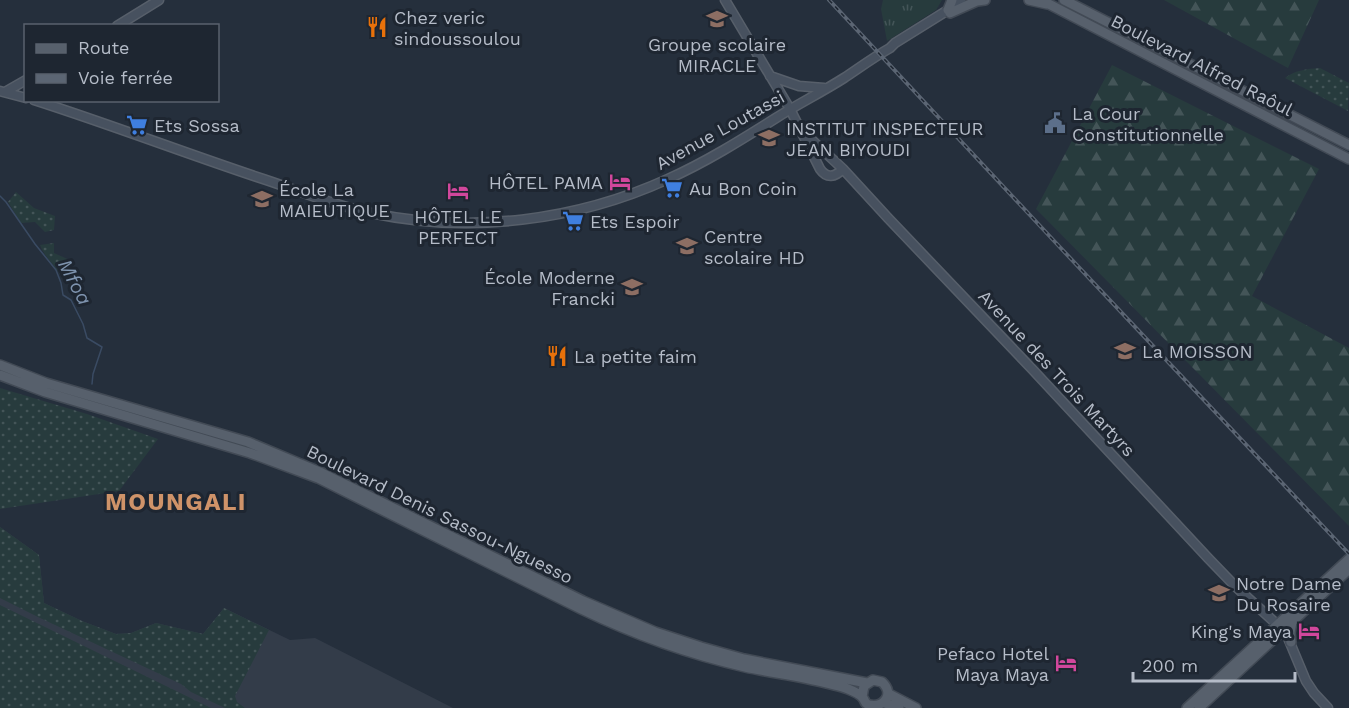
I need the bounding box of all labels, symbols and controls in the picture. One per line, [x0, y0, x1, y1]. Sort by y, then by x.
place label: Chez veric sindoussoulou [394, 7, 521, 49]
school or university icon: Groupe scolaire MIRACLE [705, 7, 729, 31]
street label: Boulevard Alfred Raôul [1108, 10, 1297, 120]
restaurant icon: Chez veric sindoussoulou [365, 15, 389, 39]
legend [24, 24, 219, 102]
place label: Groupe scolaire MIRACLE [648, 34, 786, 76]
text: Route [78, 37, 130, 58]
text: Voie ferrée [78, 67, 173, 88]
street label: Avenue Loutassi [652, 86, 788, 174]
place label: La Cour Constitutionnelle [1072, 103, 1224, 145]
public building icon: La Cour Constitutionnelle [1043, 111, 1067, 135]
supermarket icon: Ets Sossa [125, 113, 149, 137]
place label: Ets Sossa [154, 115, 240, 136]
place label: INSTITUT INSPECTEUR JEAN BIYOUDI [786, 118, 984, 160]
school or university icon: INSTITUT INSPECTEUR JEAN BIYOUDI [757, 126, 781, 150]
hotel icon: HÔTEL PAMA [608, 170, 632, 194]
place label: HÔTEL PAMA [489, 172, 603, 193]
supermarket icon: Au Bon Coin [660, 176, 684, 200]
place label: Au Bon Coin [689, 178, 797, 199]
place label: École La MAIEUTIQUE [279, 179, 390, 221]
hotel icon: HÔTEL LE PERFECT [446, 179, 470, 203]
school or university icon: École La MAIEUTIQUE [250, 187, 274, 211]
place label: HÔTEL LE PERFECT [414, 206, 502, 248]
supermarket icon: Ets Espoir [561, 209, 585, 233]
place label: Ets Espoir [590, 211, 679, 232]
place label: Centre scolaire HD [704, 226, 805, 268]
school or university icon: Centre scolaire HD [675, 234, 699, 258]
water label: Mfoa [53, 255, 97, 309]
place label: École Moderne Francki [484, 267, 615, 309]
school or university icon: École Moderne Francki [620, 275, 644, 299]
street label: Avenue des Trois Martyrs [974, 285, 1140, 461]
school or university icon: La MOISSON [1113, 339, 1137, 363]
place label: La MOISSON [1142, 341, 1253, 362]
restaurant icon: La petite faim [545, 344, 569, 368]
place label: La petite faim [574, 346, 697, 367]
street label: Boulevard Denis Sassou-Nguesso [304, 440, 576, 588]
district label: MOUNGALI [105, 488, 247, 516]
place label: Notre Dame Du Rosaire [1236, 573, 1342, 615]
school or university icon: Notre Dame Du Rosaire [1207, 581, 1231, 605]
hotel icon: King's Maya [1297, 619, 1321, 643]
place label: King's Maya [1191, 621, 1292, 642]
place label: Pefaco Hotel Maya Maya [937, 643, 1049, 685]
scale bar [1133, 645, 1295, 683]
hotel icon: Pefaco Hotel Maya Maya [1054, 651, 1078, 675]
text: 200 m [1142, 655, 1198, 676]

